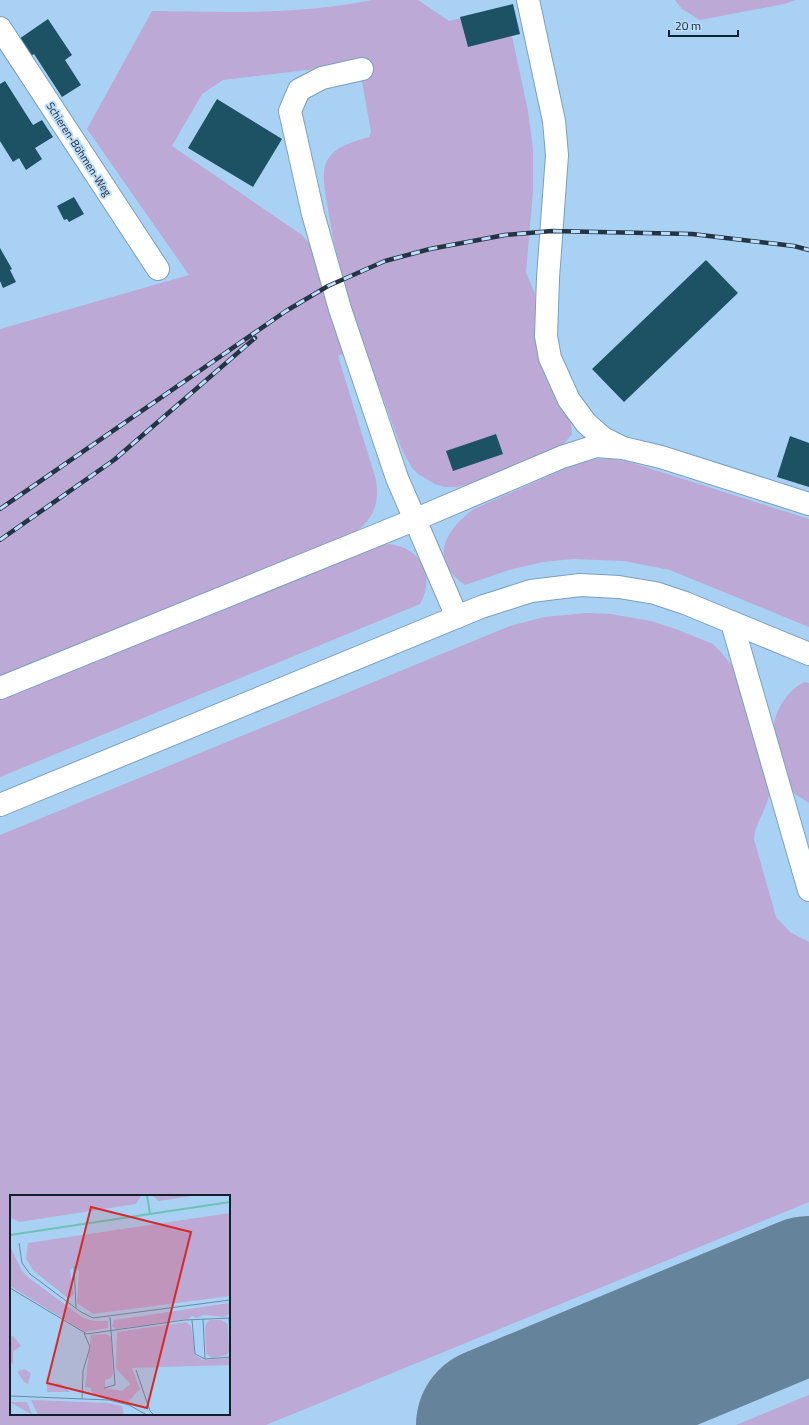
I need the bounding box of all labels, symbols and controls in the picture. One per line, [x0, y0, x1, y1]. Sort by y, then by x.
scale bar [669, 12, 738, 38]
text: 20 m [675, 16, 701, 35]
street label: Schieren-Böhmen-Weg [43, 99, 116, 199]
inset map [10, 1195, 230, 1415]

